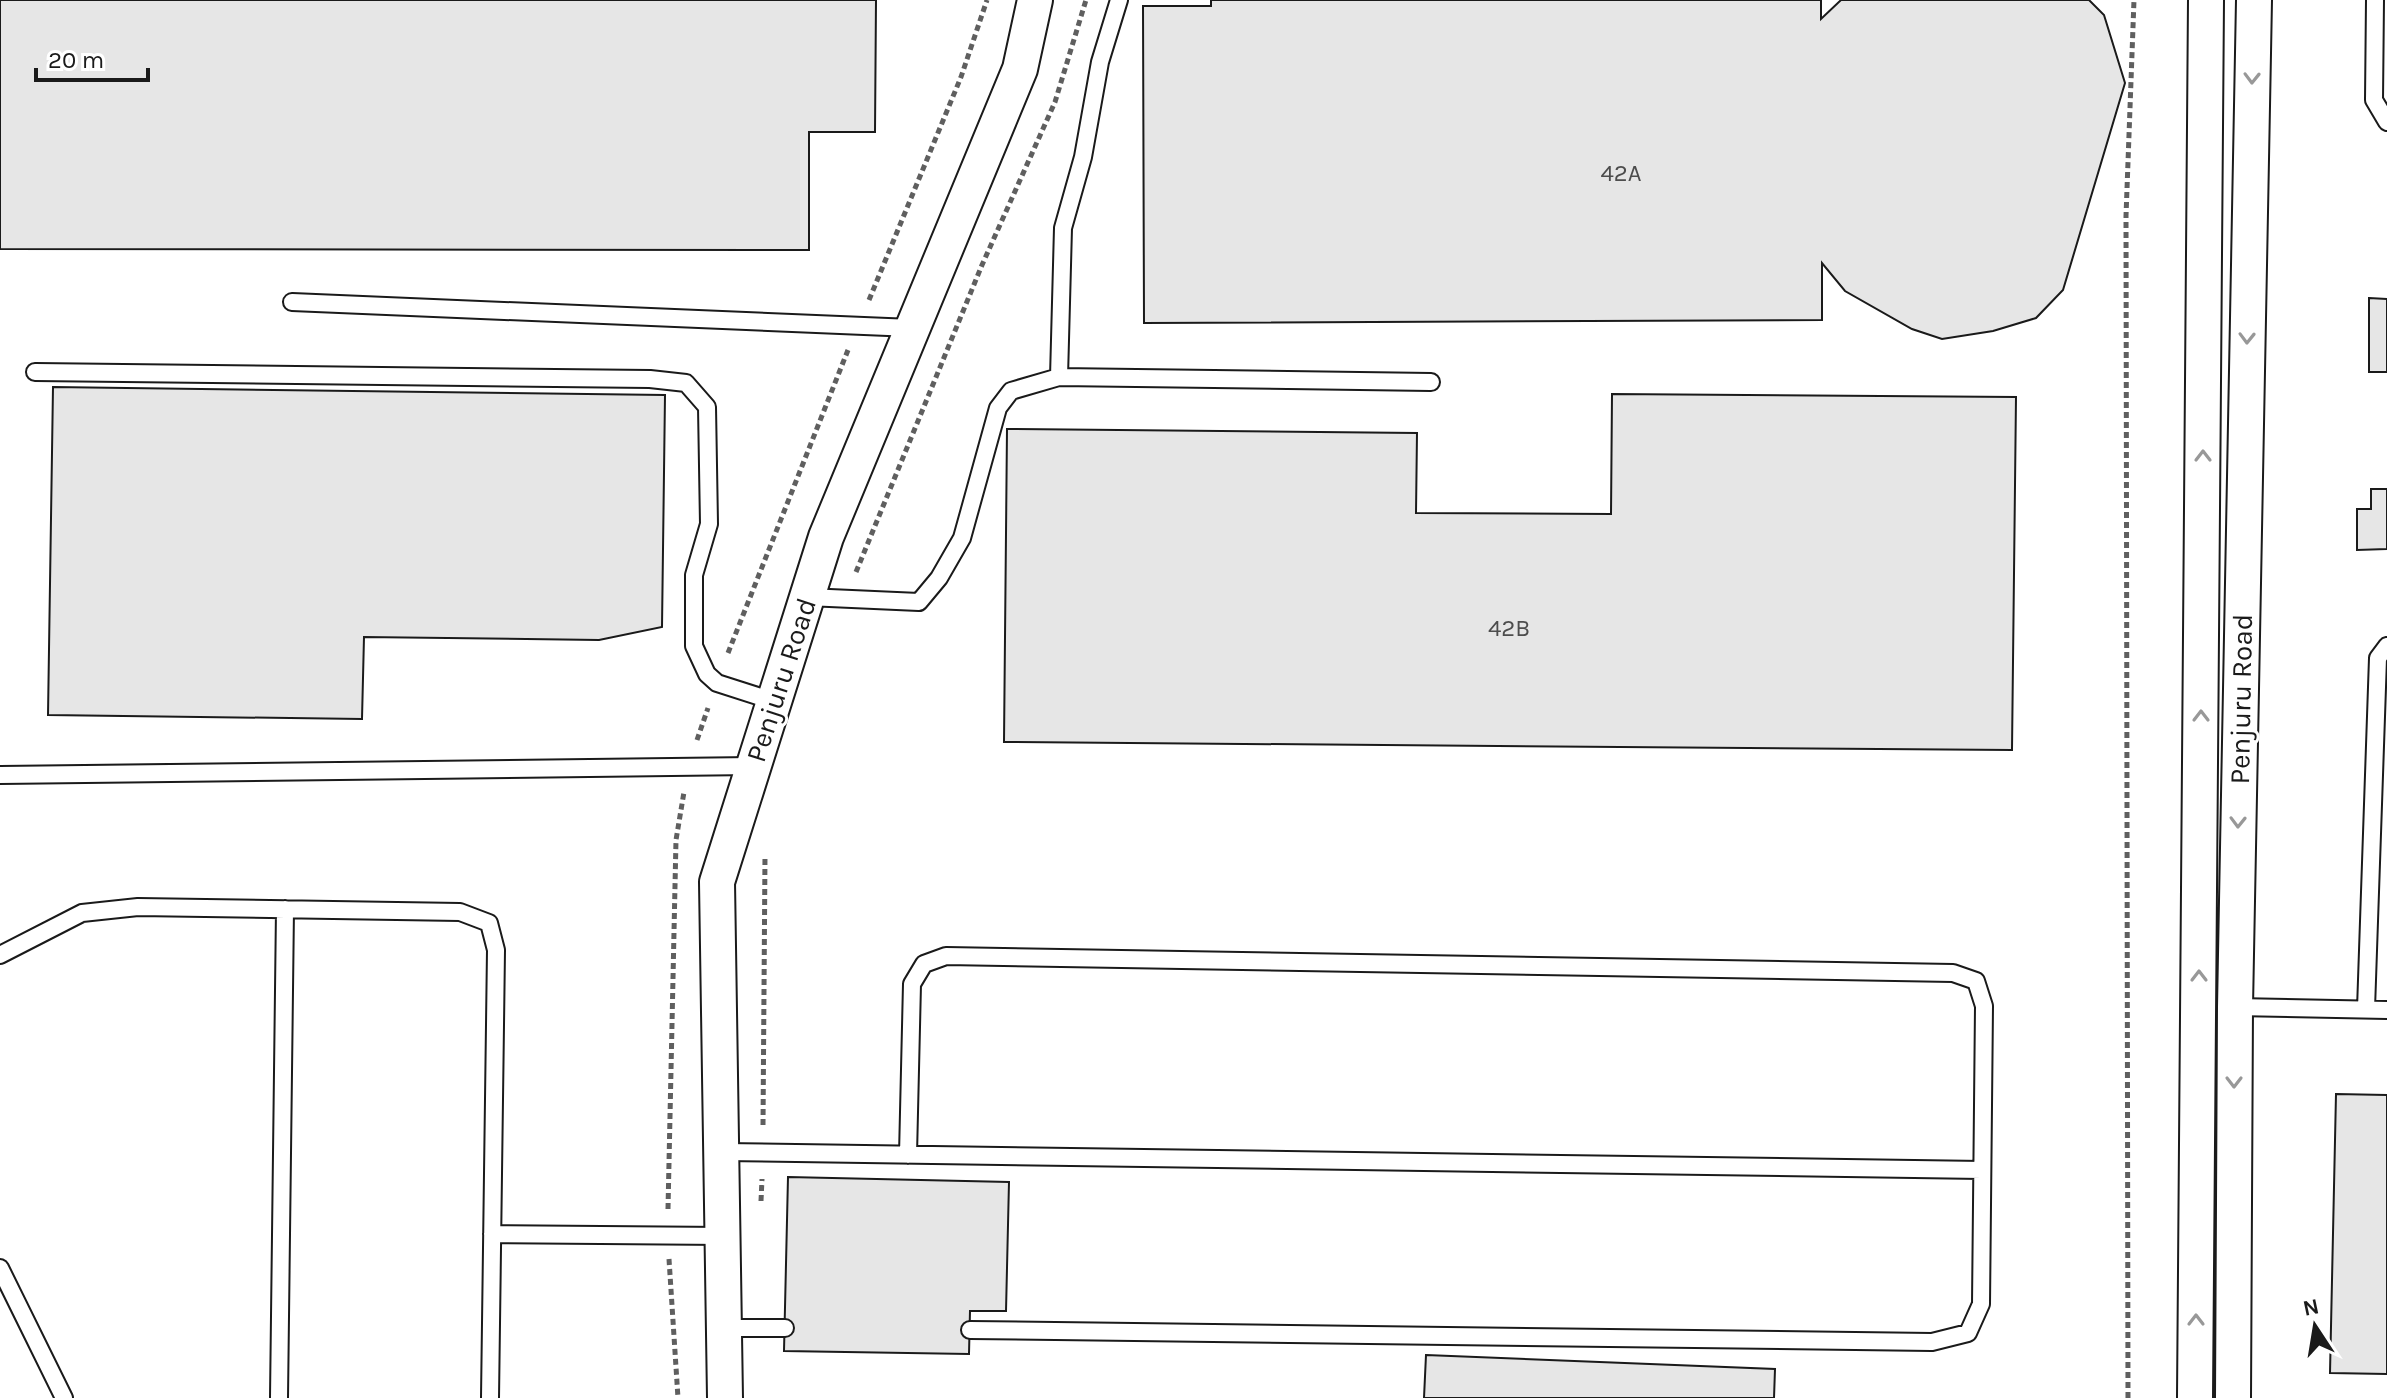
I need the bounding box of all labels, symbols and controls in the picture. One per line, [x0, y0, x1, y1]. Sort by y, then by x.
scale bar [36, 32, 148, 82]
text: 20 m [48, 46, 104, 74]
one-way arrow [2244, 72, 2261, 85]
house number: 42A [1600, 159, 1642, 187]
one-way arrow [2239, 332, 2256, 345]
one-way arrow [2194, 449, 2212, 462]
street label: Penjuru Road [739, 594, 823, 766]
street label: Penjuru Road [2223, 613, 2259, 785]
house number: 42B [1488, 614, 1530, 642]
one-way arrow [2192, 709, 2210, 722]
one-way arrow [2230, 816, 2247, 829]
one-way arrow [2190, 969, 2208, 982]
one-way arrow [2226, 1076, 2243, 1089]
north arrow [2275, 1286, 2355, 1366]
text: N [2301, 1293, 2321, 1322]
one-way arrow [2187, 1313, 2205, 1326]

